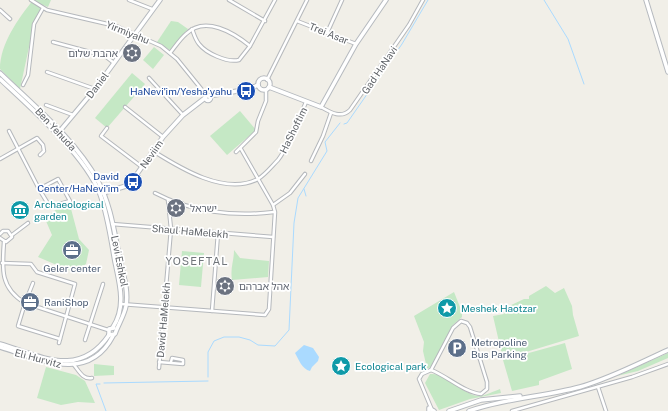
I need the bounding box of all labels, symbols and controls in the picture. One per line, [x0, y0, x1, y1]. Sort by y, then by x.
street label: Yirmiyahu [105, 18, 152, 46]
street label: Trei Asar [308, 20, 351, 46]
synagogue icon: אהבת שלום [121, 42, 143, 64]
street label: Gad HaNavi [359, 44, 399, 96]
place label: אהבת שלום [68, 47, 118, 59]
street label: Daniel [83, 70, 111, 100]
bus stop icon: HaNevi'im/Yesha'yahu [235, 80, 257, 102]
place label: HaNevi'im/Yesha'yahu [130, 85, 232, 97]
street label: Ben Yehuda [33, 105, 79, 153]
street label: HaShoftim [277, 105, 309, 155]
street label: Neviim [137, 138, 165, 170]
place label: David Center/HaNevi'im [37, 170, 119, 194]
bus stop icon: David Center/HaNevi'im [122, 171, 144, 193]
synagogue icon: ישראל [165, 197, 187, 219]
place label: Archaeological garden [34, 198, 104, 222]
museum icon: Archaeological garden [9, 199, 31, 221]
place label: ישראל [190, 202, 217, 214]
street label: Shaul HaMelekh [151, 222, 229, 240]
street label: Levi Eshkol [109, 234, 131, 288]
office icon: Geler center [61, 239, 83, 261]
district label: YOSEFTAL [165, 255, 229, 267]
place label: Geler center [43, 262, 101, 274]
synagogue icon: אהל אברהם [214, 275, 236, 297]
place label: אהל אברהם [239, 280, 289, 292]
street label: David HaMelekh [154, 282, 172, 358]
office icon: RaniShop [19, 291, 41, 313]
place label: RaniShop [44, 296, 89, 308]
place icon: Meshek Haotzar [436, 297, 458, 319]
place label: Meshek Haotzar [461, 302, 537, 314]
place label: Metropoline Bus Parking [471, 336, 527, 360]
parking icon: Metropoline Bus Parking [446, 337, 468, 359]
street label: Eli Hurvitz [13, 346, 63, 370]
place icon: Ecological park [330, 355, 352, 377]
place label: Ecological park [355, 360, 427, 372]

